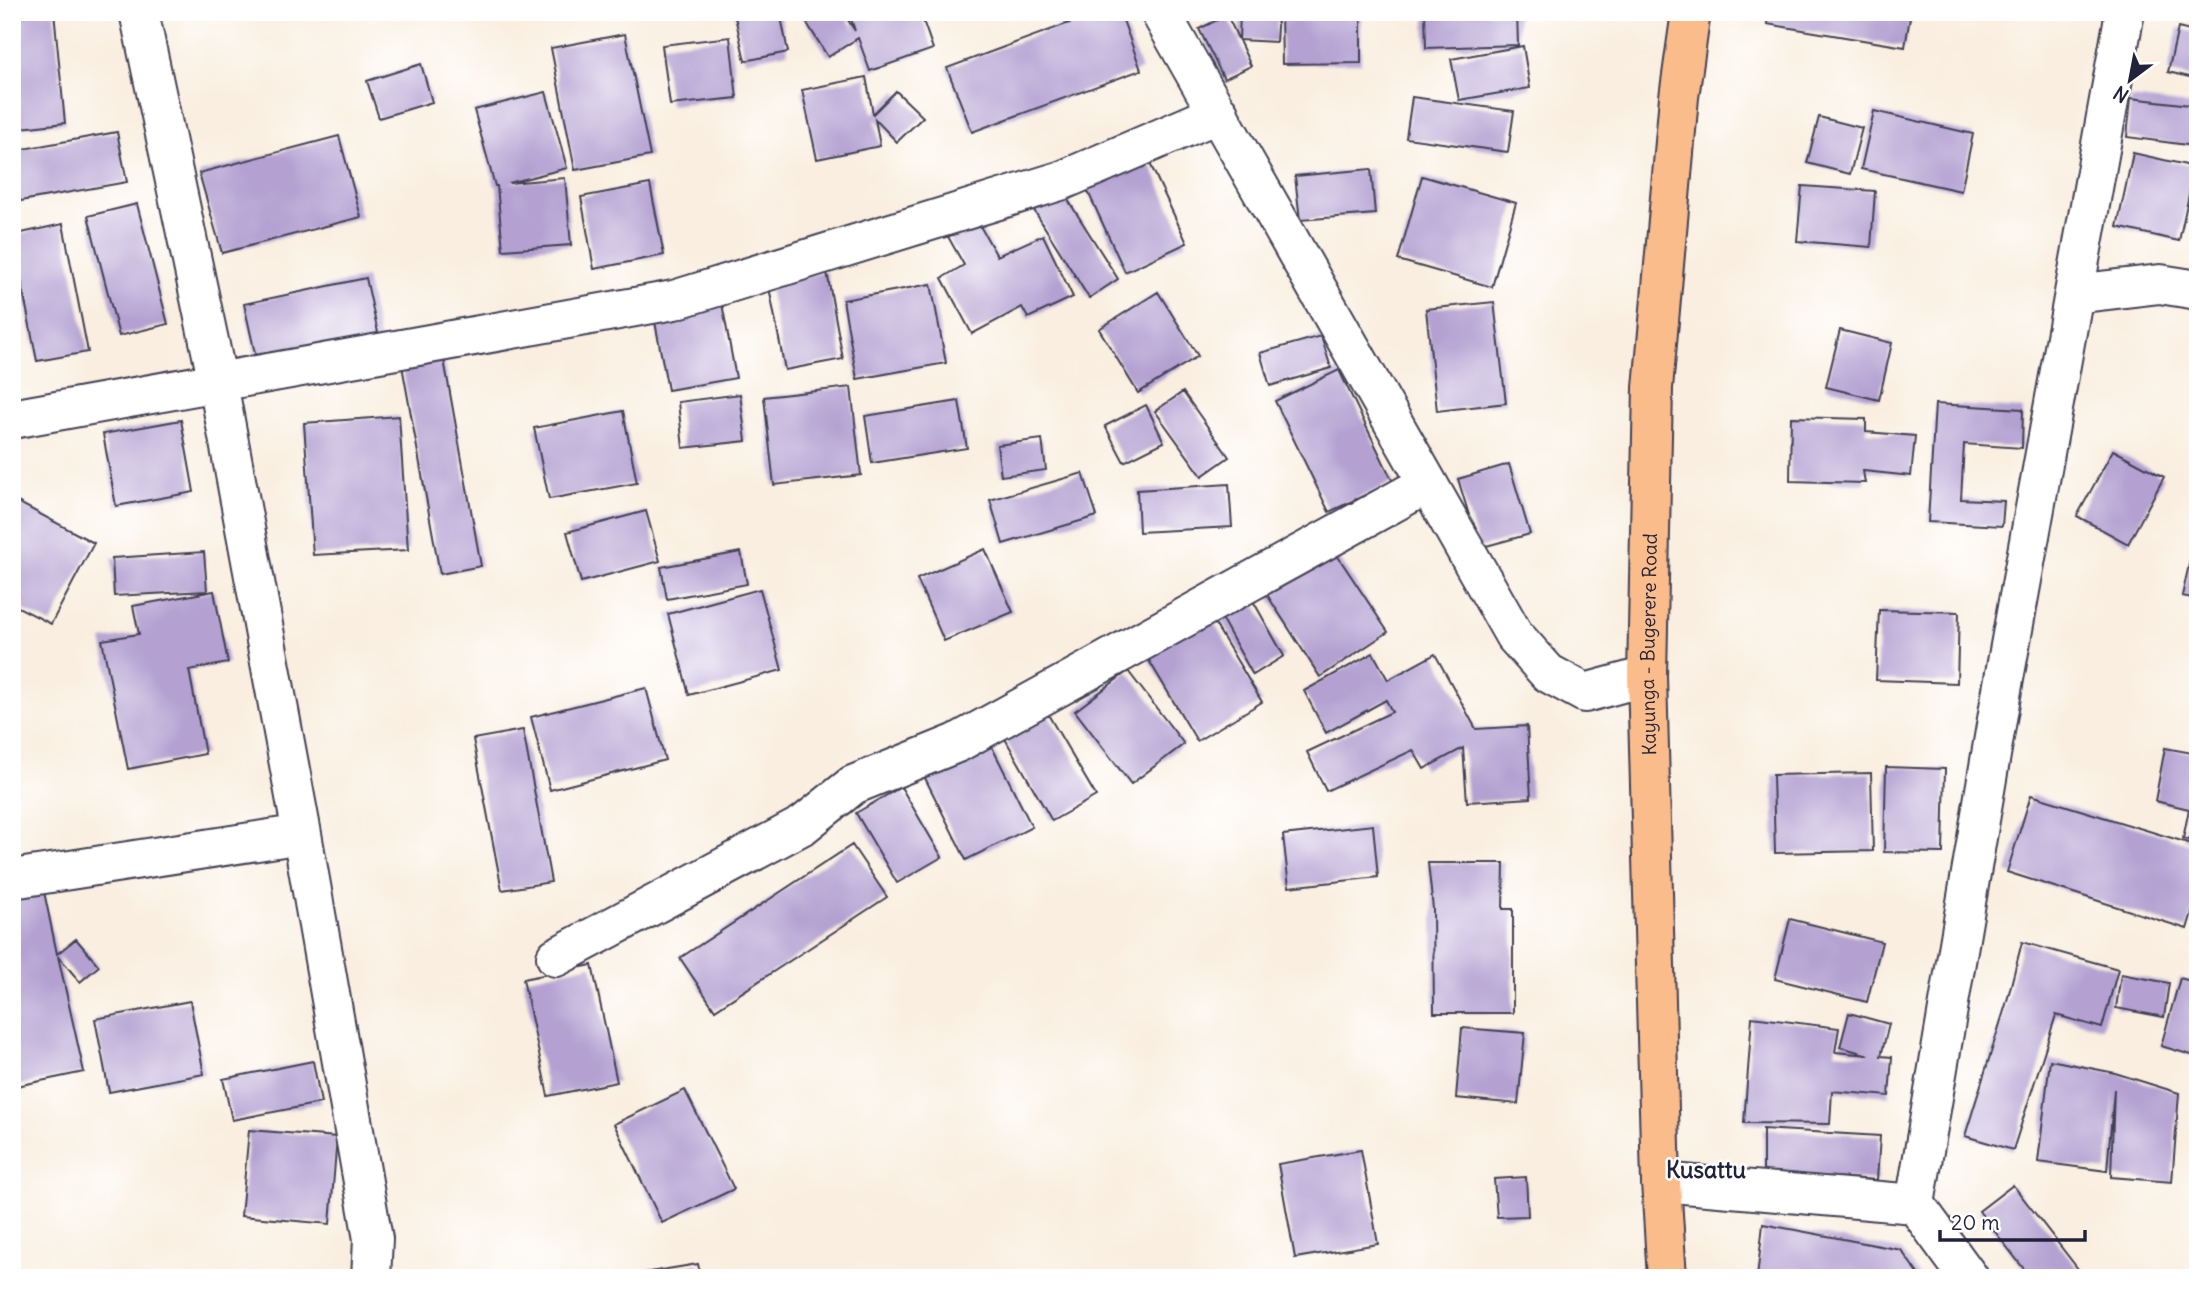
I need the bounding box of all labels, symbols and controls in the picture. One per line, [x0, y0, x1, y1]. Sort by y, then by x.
north arrow [2094, 46, 2164, 116]
text: N [2109, 81, 2133, 108]
street label: Kayunga - Bugerere Road [1635, 533, 1662, 756]
district label: Kusattu [1666, 1155, 1746, 1184]
scale bar [1940, 1199, 2086, 1243]
text: 20 m [1951, 1209, 2000, 1236]

